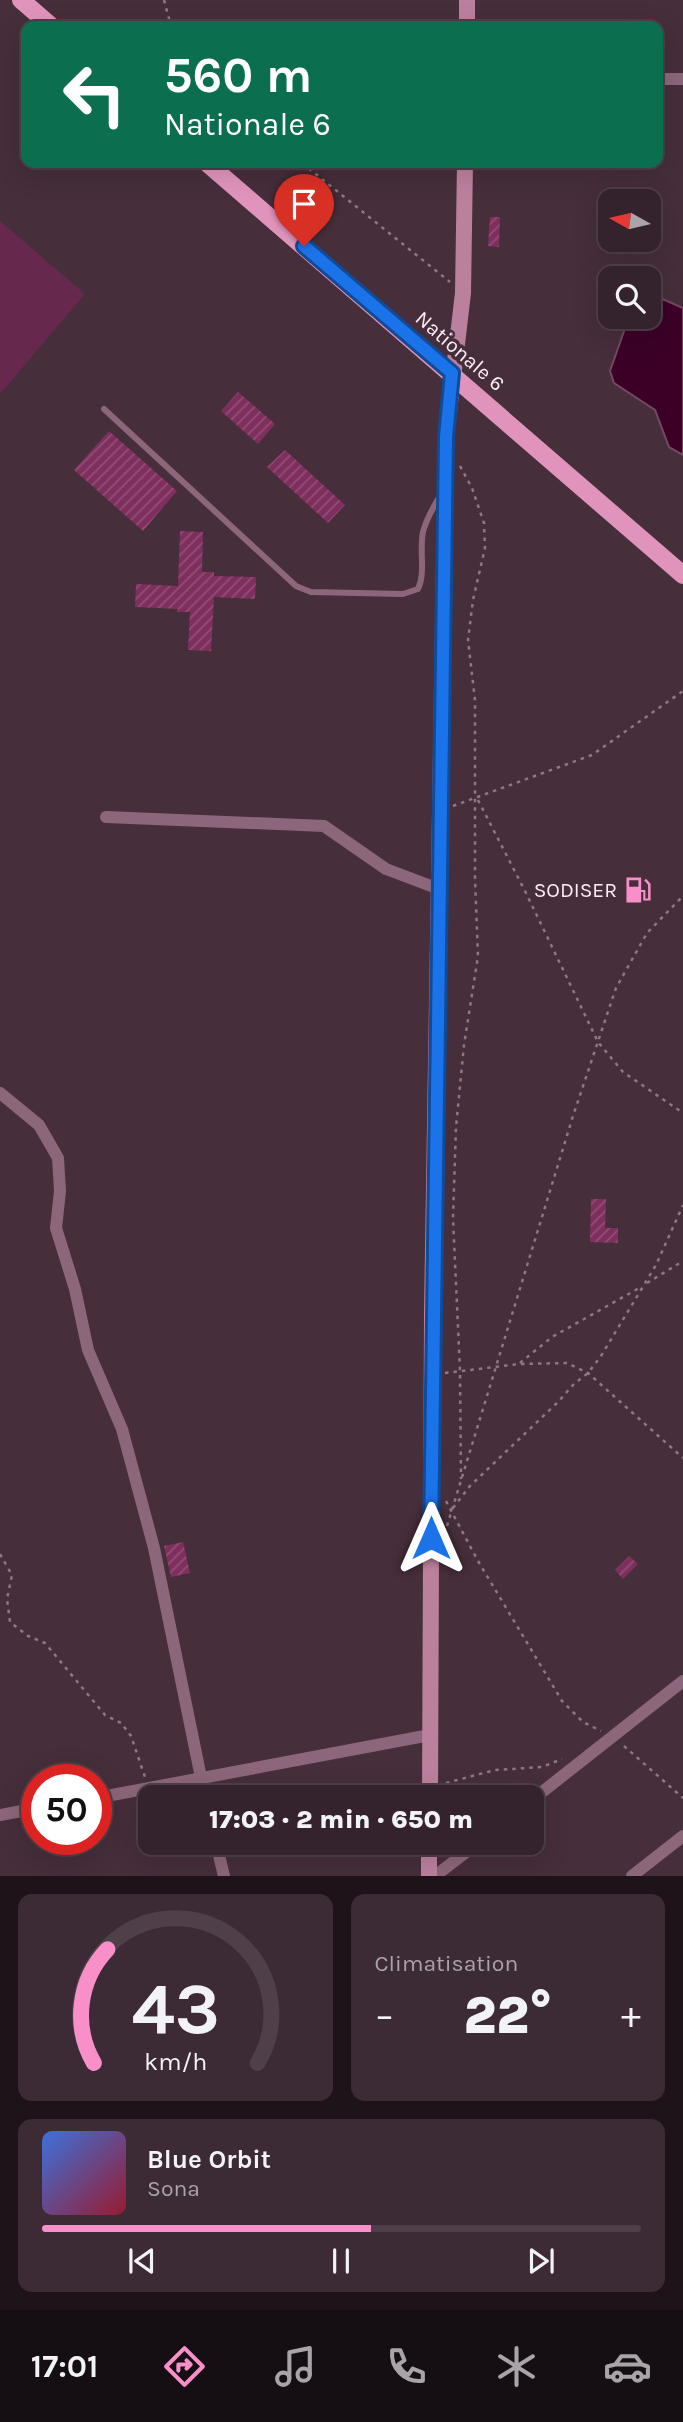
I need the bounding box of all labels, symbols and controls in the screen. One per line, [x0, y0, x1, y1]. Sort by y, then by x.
text: 560 m [164, 47, 312, 104]
icon: left [49, 49, 140, 140]
text: Nationale 6 [164, 106, 331, 143]
pin [274, 174, 334, 246]
icon: arrive [285, 185, 323, 223]
north arrow [598, 189, 662, 252]
map controls [598, 189, 661, 329]
button: search [598, 266, 661, 329]
street label: Nationale 6 [411, 306, 509, 396]
fuel station icon: SODISER [623, 875, 653, 905]
place label: SODISER [534, 878, 617, 902]
position arrow [394, 1501, 468, 1575]
speed limit sign: 50 [21, 1764, 112, 1855]
text: 17:03 · 2 min · 650 m [209, 1804, 473, 1835]
text: Climatisation [375, 1950, 518, 1977]
text: 43 [131, 1967, 220, 2052]
text: 22° [463, 1985, 552, 2046]
text: − [375, 1993, 394, 2038]
text: + [621, 1993, 641, 2038]
text: km/h [144, 2047, 207, 2076]
text: Blue Orbit [147, 2144, 271, 2175]
text: Sona [147, 2175, 200, 2202]
icon: previous [123, 2242, 161, 2280]
icon: pause [322, 2242, 360, 2280]
icon: next [522, 2242, 560, 2280]
icon: directions [160, 2342, 209, 2391]
icon: music [271, 2342, 320, 2391]
icon: phone [382, 2342, 431, 2391]
icon: climate [492, 2342, 541, 2391]
icon: car [603, 2342, 652, 2391]
text: 17:01 [31, 2348, 98, 2385]

